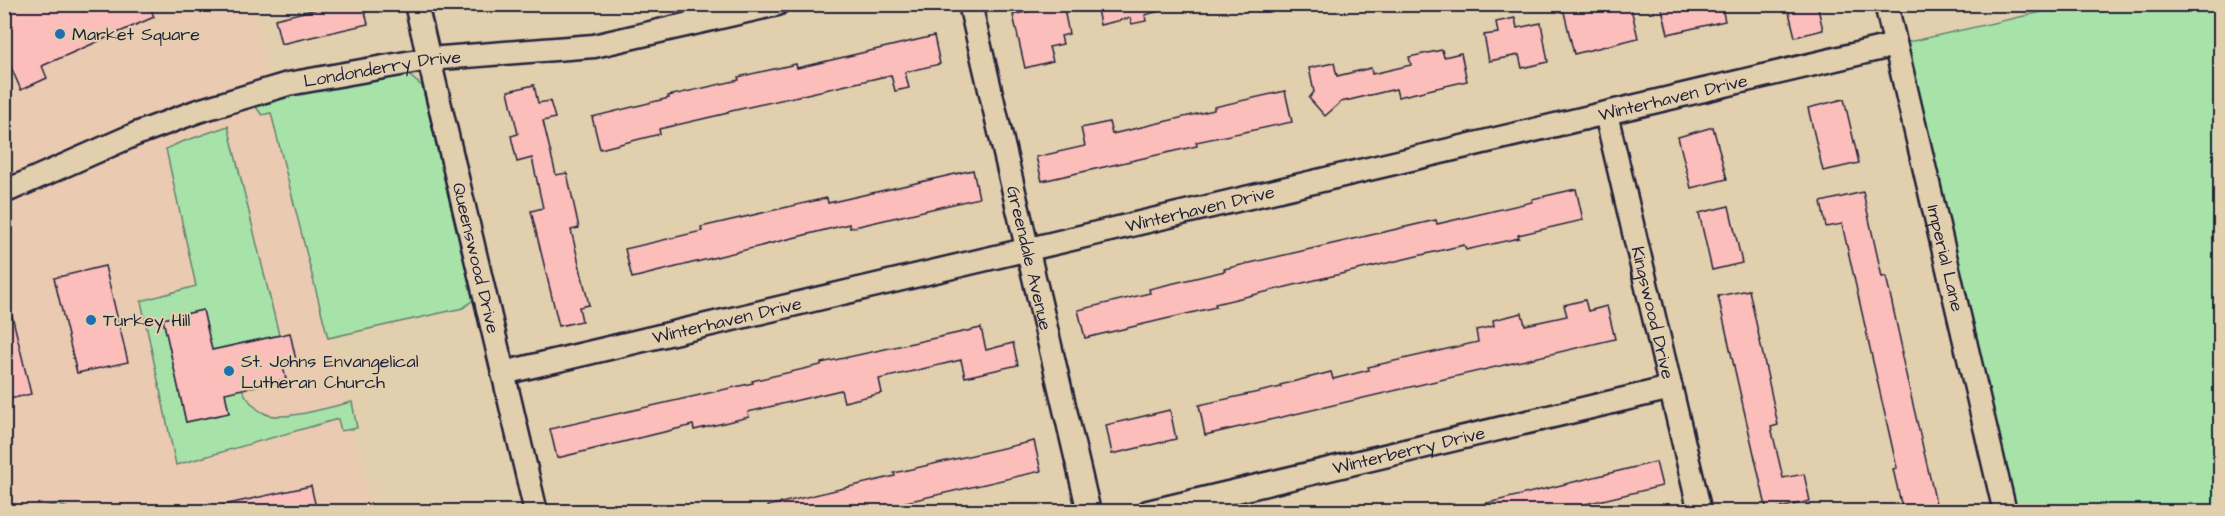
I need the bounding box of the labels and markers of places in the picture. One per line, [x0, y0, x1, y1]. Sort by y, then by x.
place label: Market Square [72, 22, 200, 47]
marker: Market Square [53, 27, 67, 41]
place label: Turkey Hill [103, 308, 191, 334]
marker: Turkey Hill [84, 313, 98, 327]
place label: St. Johns Envangelical Lutheran Church [241, 349, 419, 395]
marker: St. Johns Envangelical Lutheran Church [222, 364, 236, 378]

